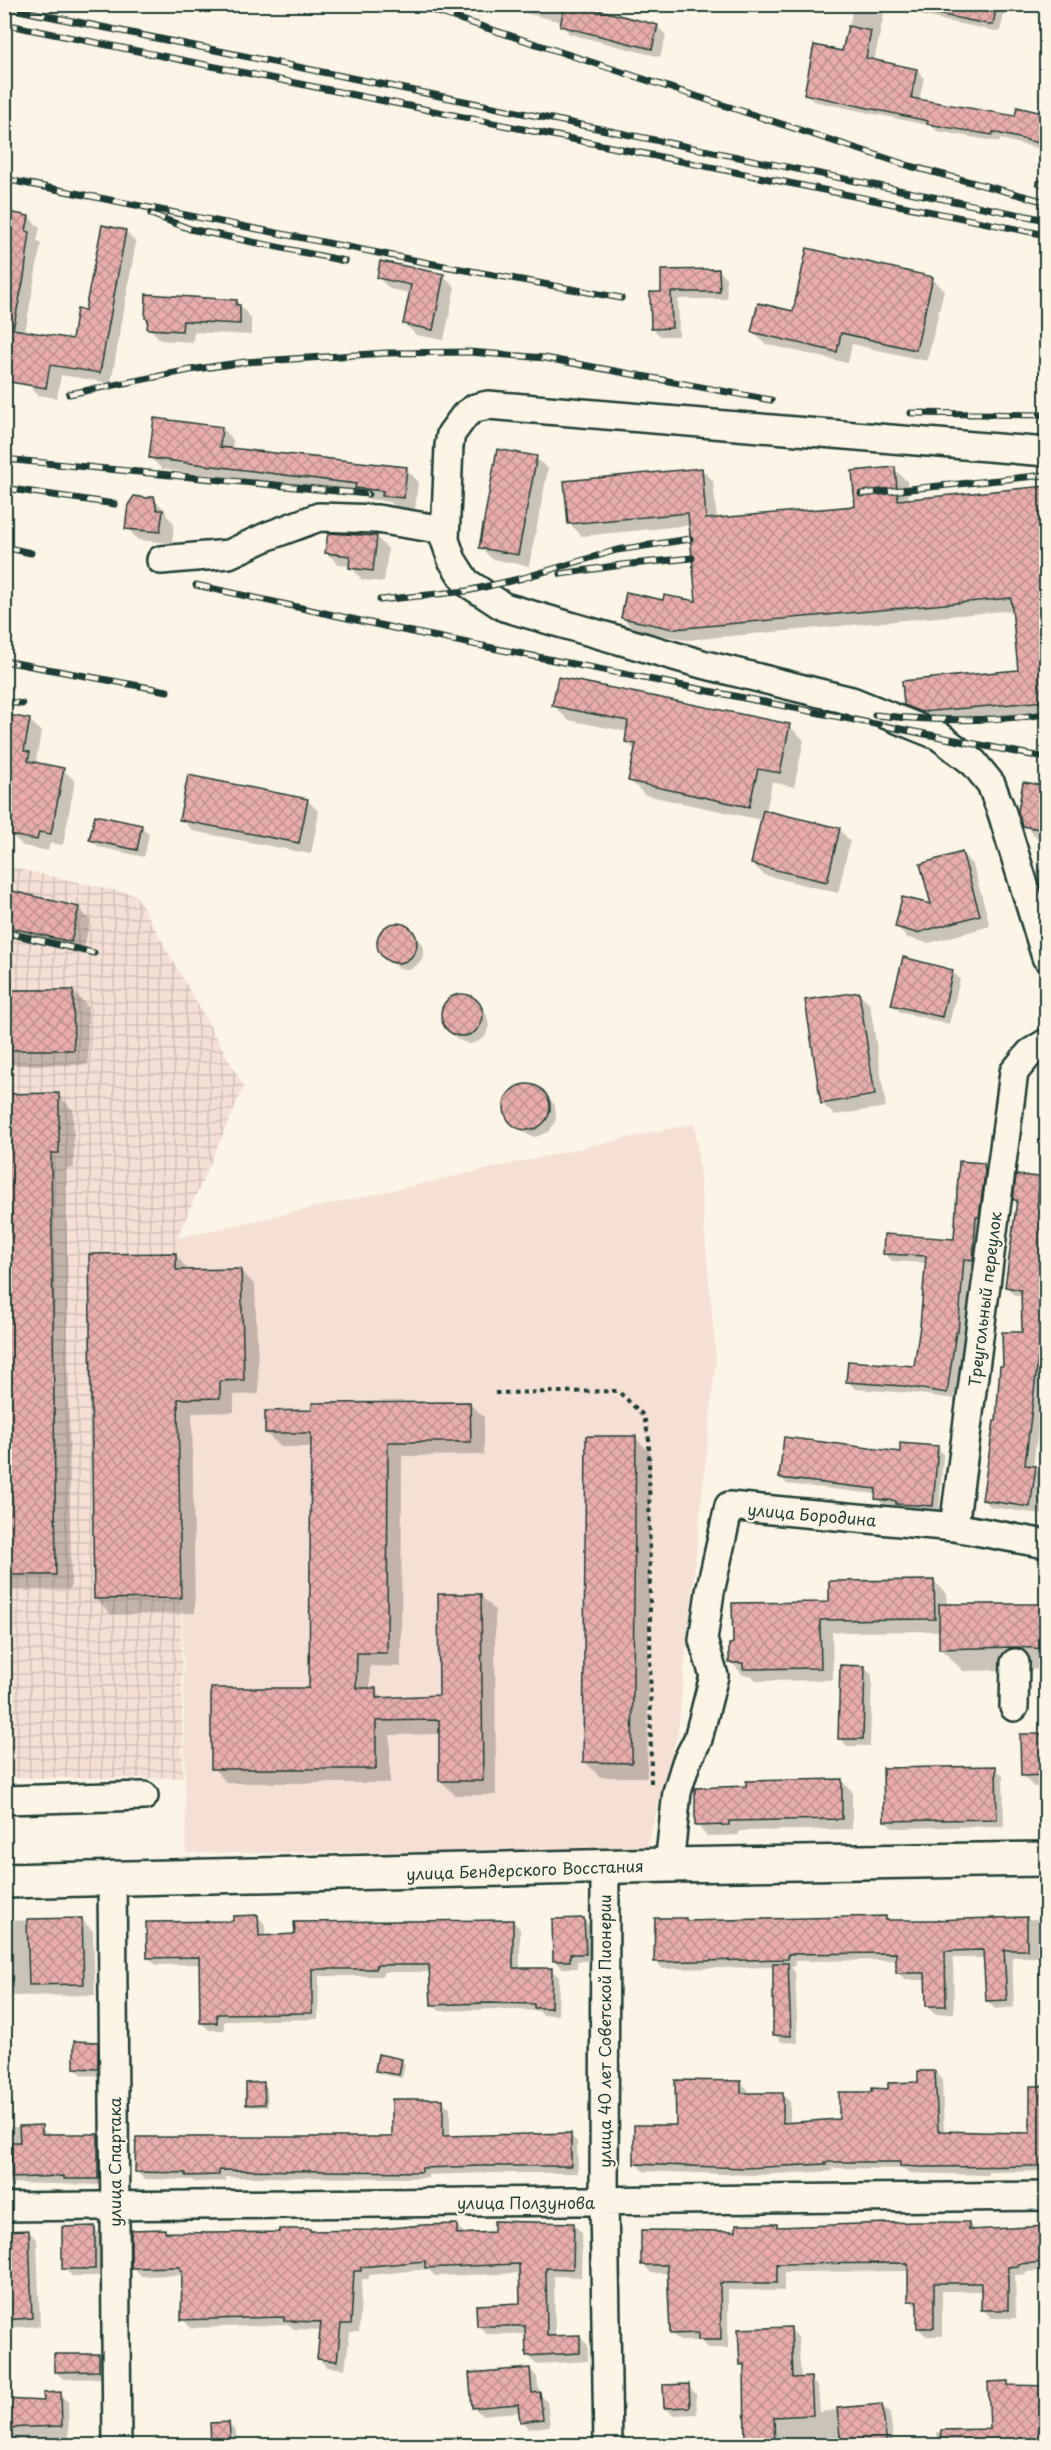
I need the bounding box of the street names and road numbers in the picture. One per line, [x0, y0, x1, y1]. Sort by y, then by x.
street label: Треугольный переулок [961, 1209, 1007, 1388]
street label: улица Бородина [747, 1496, 877, 1532]
street label: улица Бендерского Восстания [406, 1853, 644, 1885]
street label: улица 40 лет Советской Пионерии [592, 1894, 616, 2168]
street label: улица Спартака [102, 2097, 126, 2227]
street label: улица Ползунова [457, 2190, 595, 2214]

